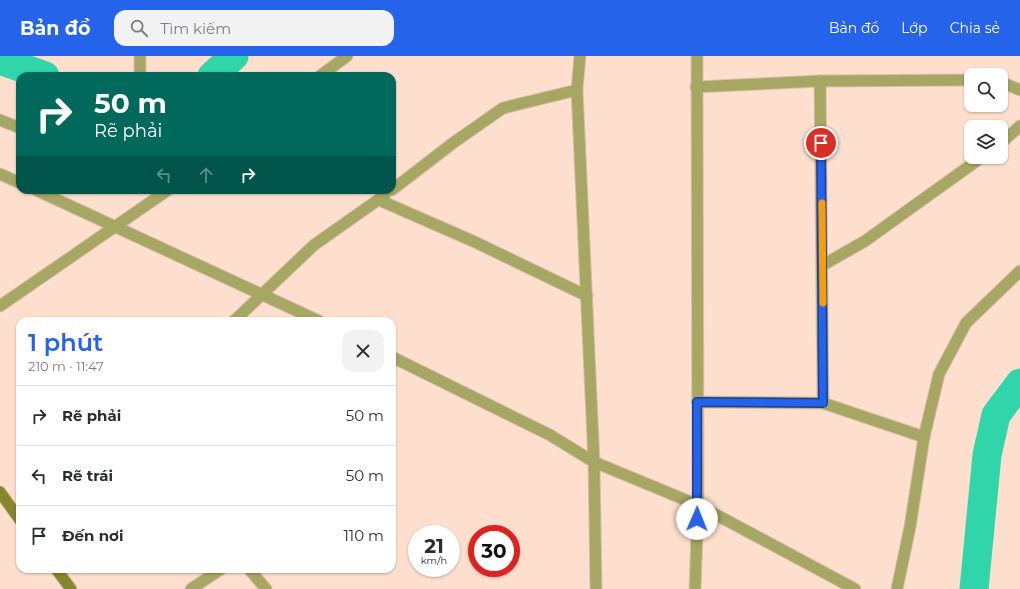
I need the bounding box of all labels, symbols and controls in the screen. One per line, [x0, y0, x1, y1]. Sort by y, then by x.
search box [114, 10, 394, 46]
text: Bản đồ [20, 17, 90, 40]
icon: search [128, 17, 150, 39]
text: Tìm kiếm [160, 19, 231, 38]
text: Bản đồ [829, 19, 879, 37]
text: Lớp [901, 19, 928, 37]
text: Chia sẻ [950, 19, 1000, 37]
map controls [964, 68, 1008, 164]
button: search [964, 68, 1008, 112]
text: 50 m [94, 86, 167, 120]
icon: right [28, 88, 80, 140]
text: Rẽ phải [94, 120, 162, 142]
button: layers [964, 120, 1008, 164]
pin [804, 126, 838, 160]
icon: arrive [810, 132, 832, 154]
icon: left [153, 164, 175, 186]
icon: ahead [195, 164, 217, 186]
icon: right [237, 164, 259, 186]
text: 1 phút [28, 328, 103, 357]
button: close [342, 330, 384, 372]
text: 210 m · 11:47 [28, 358, 104, 374]
icon: right [28, 405, 50, 427]
text: Rẽ phải [62, 406, 121, 425]
text: 50 m [346, 406, 384, 425]
icon: left [28, 465, 50, 487]
text: Rẽ trái [62, 466, 113, 485]
text: 50 m [346, 466, 384, 485]
position arrow [676, 498, 718, 540]
icon: arrive [28, 525, 50, 547]
speed limit sign: 30 [468, 525, 520, 577]
text: Đến nơi [62, 526, 123, 545]
text: 110 m [343, 526, 384, 545]
text: 21 [424, 534, 444, 558]
text: km/h [421, 554, 447, 567]

